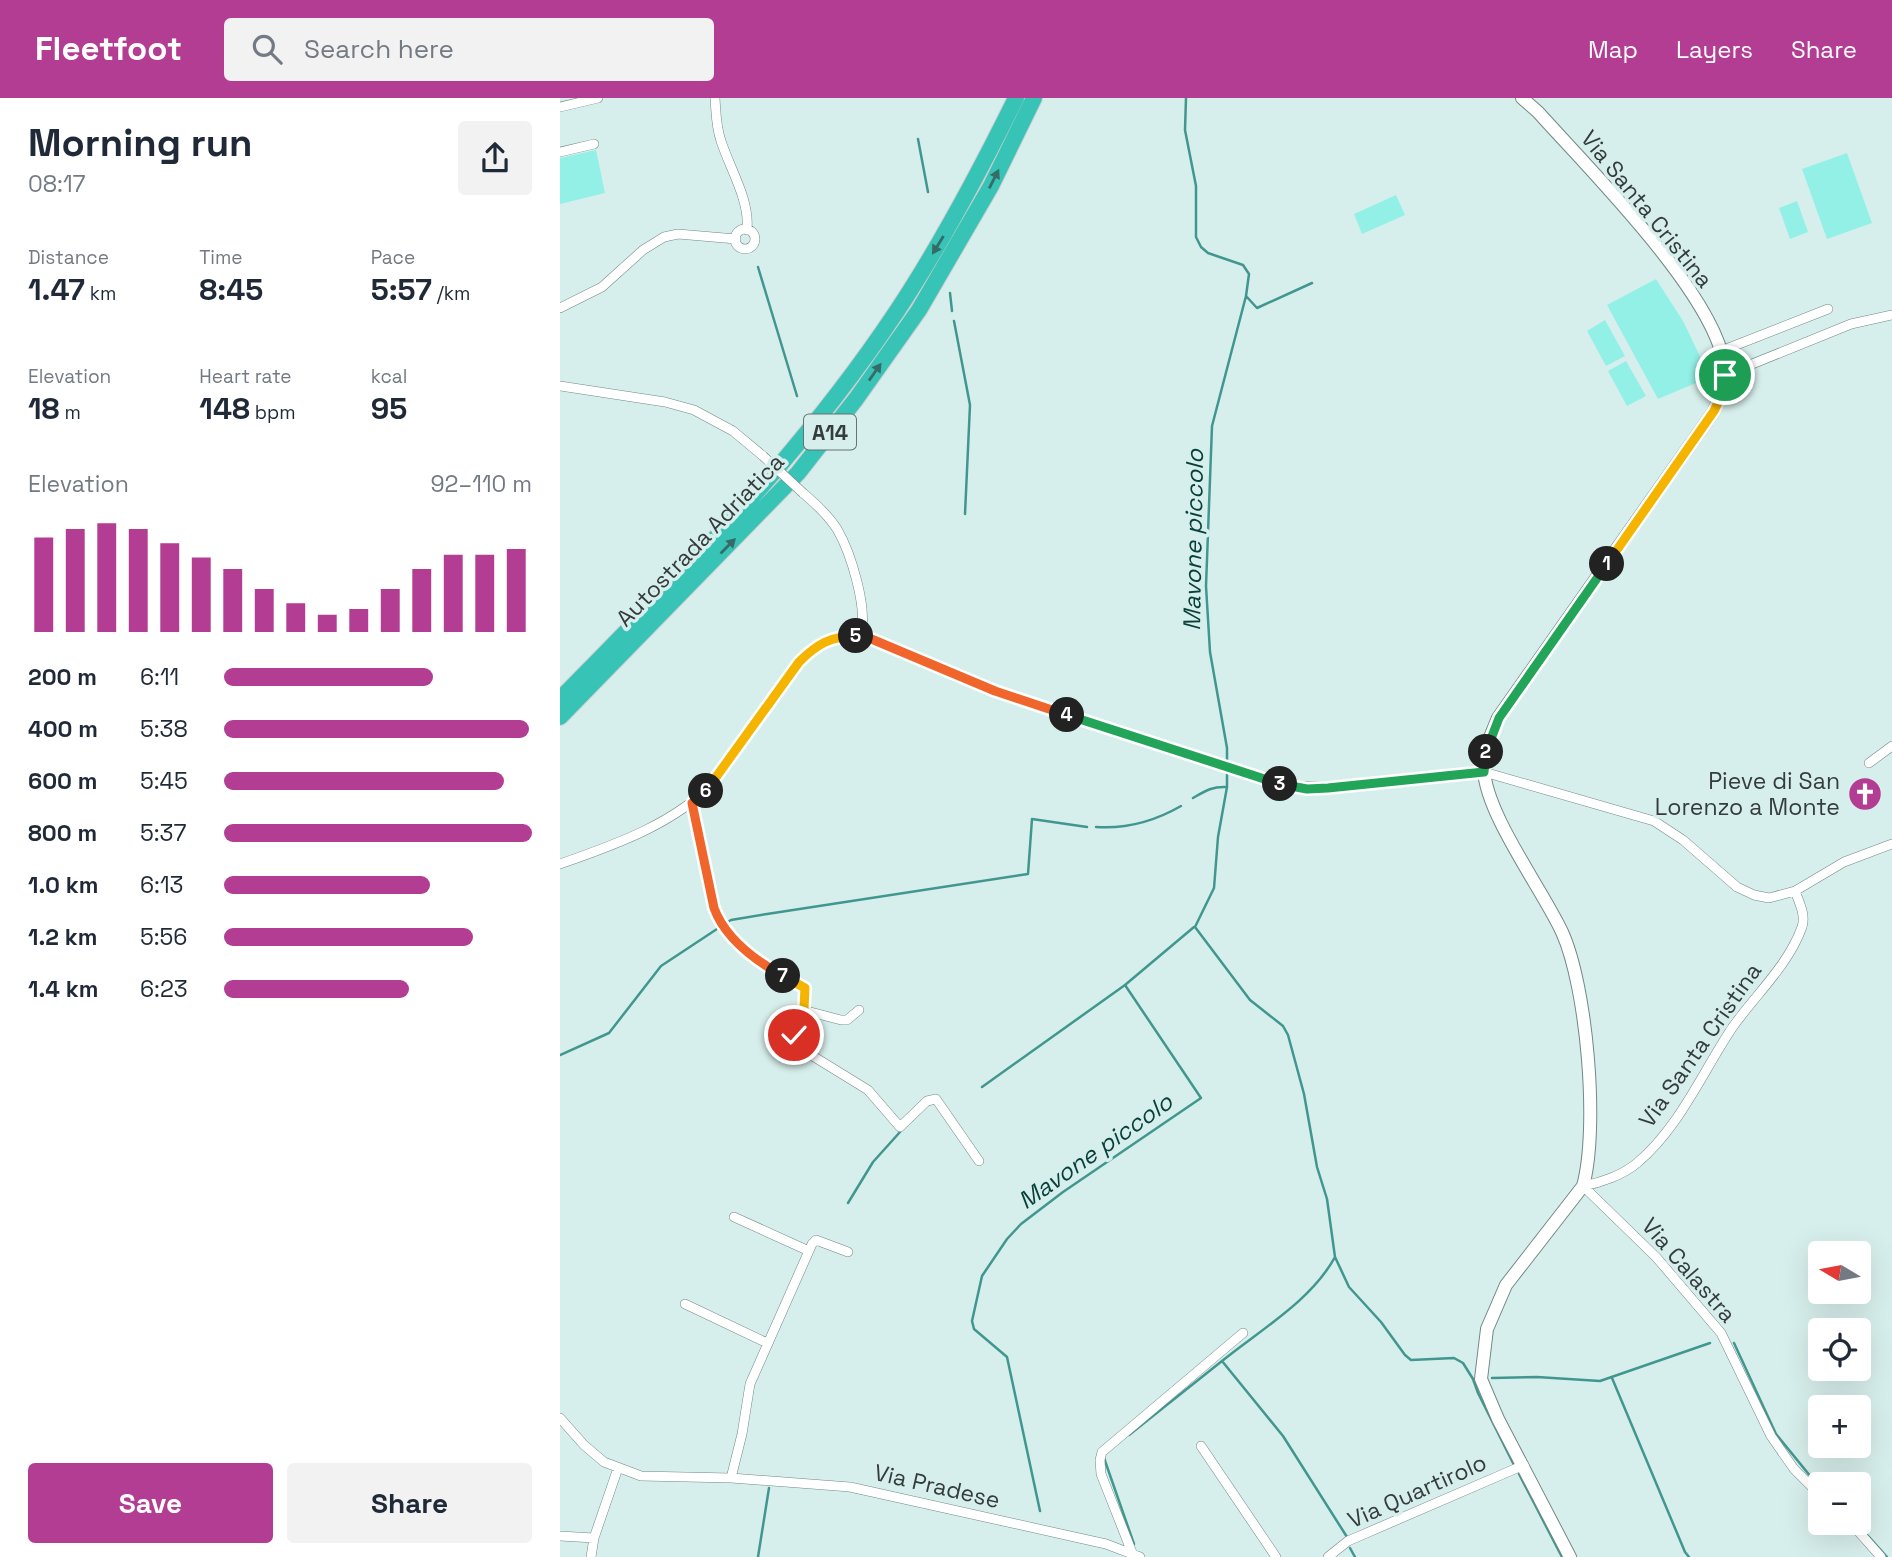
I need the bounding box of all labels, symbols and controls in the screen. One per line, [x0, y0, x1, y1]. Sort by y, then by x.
search box [224, 18, 714, 81]
text: Fleetfoot [35, 28, 182, 70]
icon: search [248, 30, 286, 68]
text: Search here [304, 32, 454, 66]
text: Map [1588, 34, 1638, 65]
text: Layers [1676, 34, 1753, 65]
text: Share [1791, 34, 1857, 65]
text: Morning run [28, 119, 253, 167]
button: share [458, 121, 532, 195]
street label: Via Santa Cristina [1574, 124, 1720, 294]
text: 08:17 [28, 169, 85, 199]
one-way arrow [989, 169, 1000, 189]
one-way arrow [932, 235, 944, 254]
text: Distance [28, 245, 109, 270]
text: Time [199, 245, 243, 270]
text: Pace [371, 245, 415, 270]
text: 1.47 [28, 270, 85, 309]
text: 8:45 [199, 270, 263, 309]
text: 5:57 [371, 270, 432, 309]
text: km [85, 281, 116, 306]
text: /km [432, 281, 470, 306]
pin [1695, 345, 1755, 405]
icon: arrive [1706, 356, 1744, 394]
one-way arrow [868, 363, 882, 381]
text: Elevation [28, 364, 111, 389]
text: Heart rate [199, 364, 292, 389]
text: kcal [371, 364, 407, 389]
text: 18 [28, 389, 60, 428]
text: 148 [199, 389, 250, 428]
text: 95 [371, 389, 407, 428]
text: m [60, 400, 81, 425]
text: bpm [250, 400, 296, 425]
road number: A14 [804, 414, 856, 450]
street label: Autostrada Adriatica [609, 447, 791, 633]
water label: Mavone piccolo [1176, 448, 1210, 631]
text: Elevation [28, 469, 129, 499]
text: 92–110 m [431, 469, 532, 499]
one-way arrow [720, 537, 737, 554]
pin: 1 [1590, 546, 1624, 582]
text: 1 [1602, 551, 1611, 576]
pin: 5 [838, 618, 874, 654]
text: 5 [850, 623, 861, 648]
text: 200 m [28, 662, 97, 692]
text: 6:11 [140, 662, 179, 692]
pin: 4 [1050, 698, 1084, 732]
text: 4 [1060, 702, 1073, 727]
text: 400 m [28, 714, 98, 744]
text: 5:38 [140, 714, 188, 744]
pin: 2 [1468, 734, 1504, 770]
text: 2 [1480, 739, 1491, 764]
text: 600 m [28, 766, 98, 796]
text: 5:45 [140, 766, 188, 796]
pin: 3 [1262, 766, 1298, 802]
place label: Pieve di San Lorenzo a Monte [1655, 766, 1840, 822]
text: 3 [1274, 771, 1285, 796]
pin: 6 [688, 774, 724, 808]
church icon: Pieve di San Lorenzo a Monte [1846, 775, 1884, 813]
text: 6 [700, 778, 711, 803]
text: 800 m [28, 818, 97, 848]
text: 5:37 [140, 818, 186, 848]
text: 1.0 km [28, 870, 98, 900]
text: 6:13 [140, 870, 183, 900]
text: 1.2 km [28, 922, 97, 952]
text: 5:56 [140, 922, 187, 952]
street label: Via Santa Cristina [1632, 957, 1768, 1133]
pin: 7 [766, 958, 801, 994]
text: 7 [777, 963, 788, 988]
text: 1.4 km [28, 974, 98, 1004]
text: 6:23 [140, 974, 188, 1004]
pin [764, 1005, 824, 1065]
icon: check [775, 1016, 813, 1054]
water label: Mavone piccolo [1012, 1085, 1179, 1216]
street label: Via Calastra [1635, 1211, 1743, 1329]
north arrow [1808, 1241, 1871, 1304]
map controls [1808, 1241, 1871, 1535]
button: locate [1808, 1318, 1871, 1381]
button: + [1808, 1395, 1871, 1458]
street label: Via Quartirolo [1343, 1447, 1491, 1535]
street label: Via Pradese [871, 1457, 1003, 1515]
button: Save [28, 1463, 273, 1543]
button: Share [287, 1463, 532, 1543]
button: − [1808, 1472, 1871, 1535]

